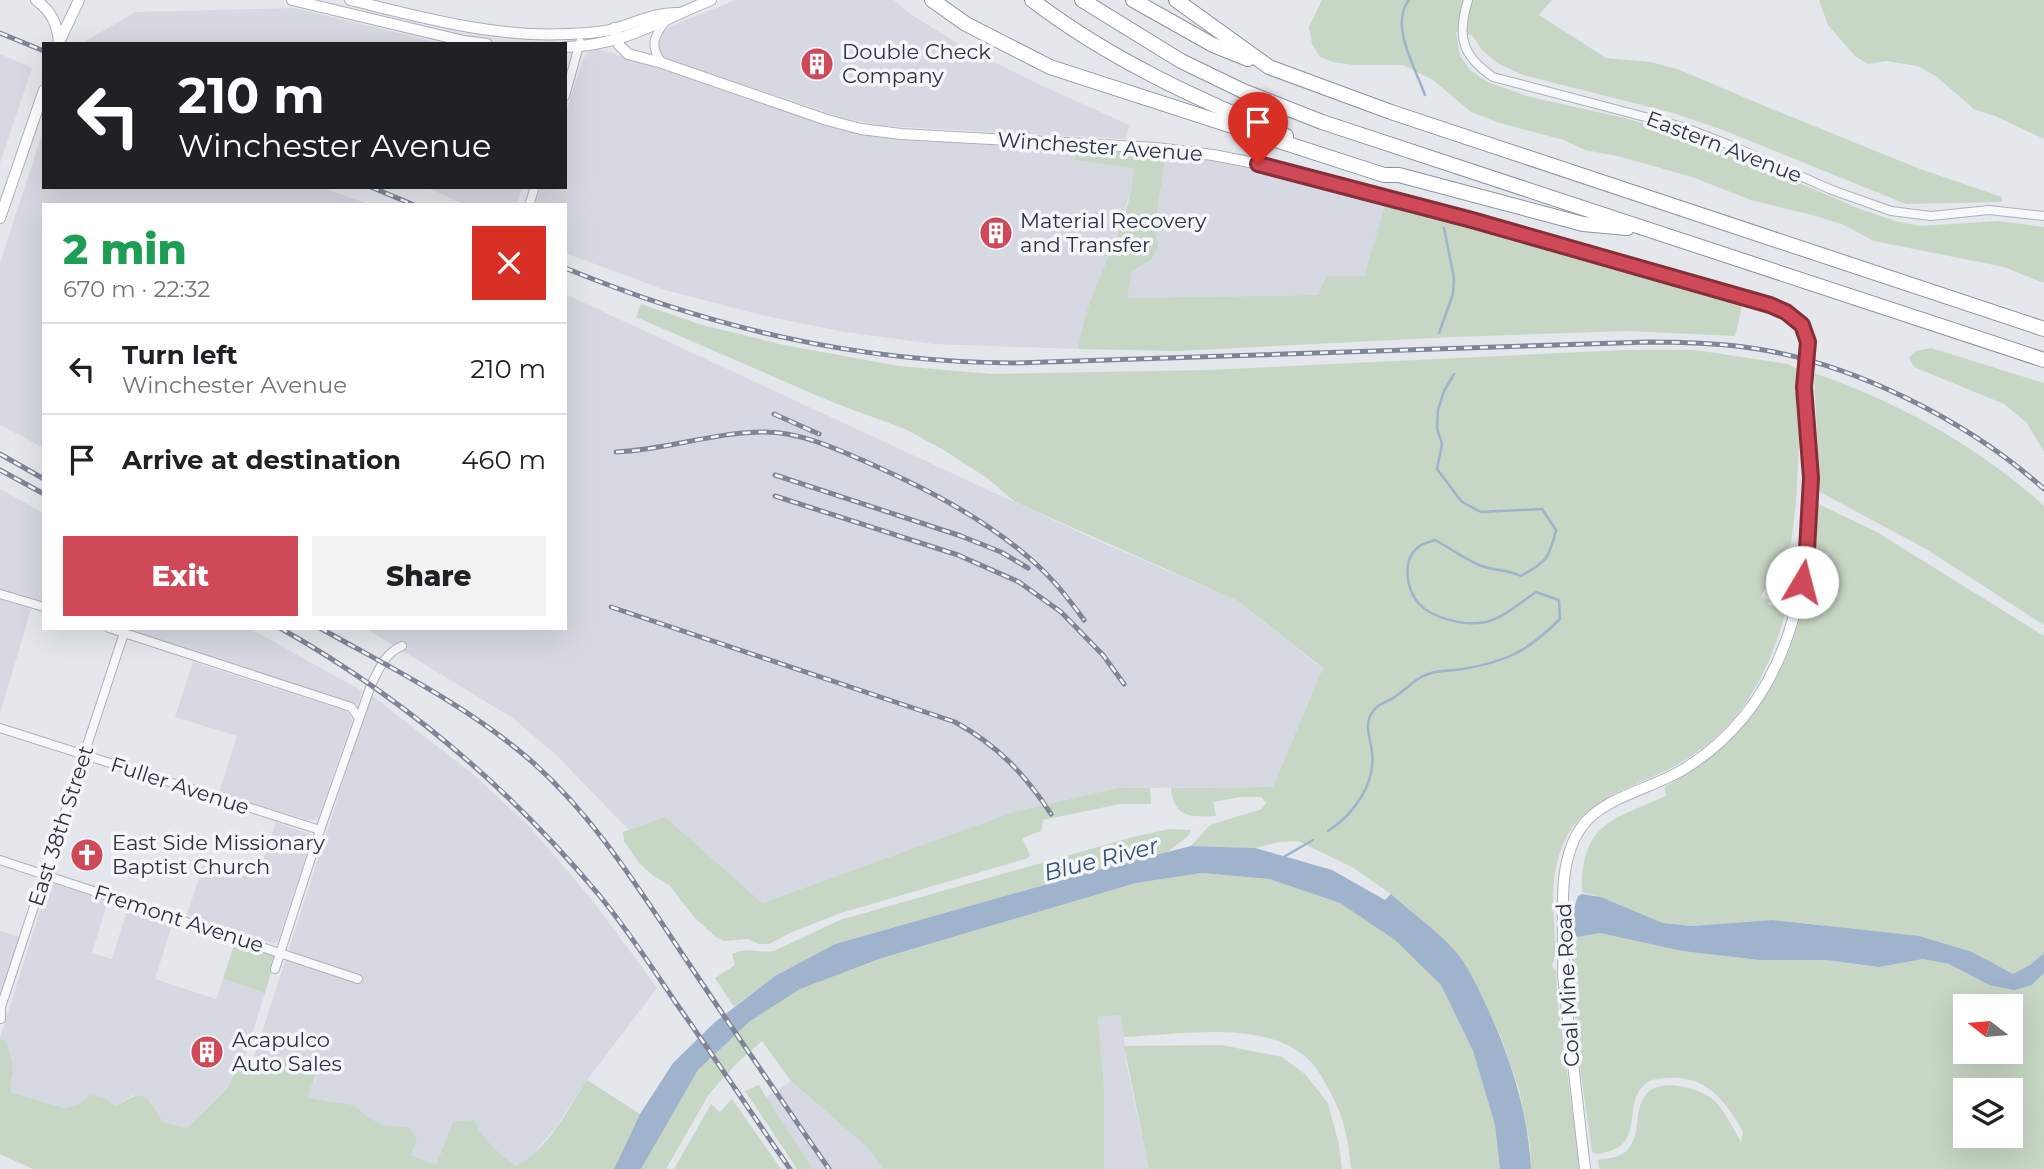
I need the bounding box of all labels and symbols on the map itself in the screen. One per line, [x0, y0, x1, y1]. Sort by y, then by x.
place label: Double Check Company [842, 39, 991, 88]
building icon: Double Check Company [798, 45, 836, 83]
pin [1228, 92, 1288, 164]
street label: Eastern Avenue [1643, 105, 1805, 188]
street label: Winchester Avenue [997, 127, 1203, 166]
place label: Material Recovery and Transfer [1020, 208, 1207, 257]
building icon: Material Recovery and Transfer [977, 214, 1015, 252]
position arrow [1765, 545, 1839, 619]
street label: East 38th Street [23, 742, 98, 909]
street label: Fuller Avenue [108, 751, 253, 820]
place label: East Side Missionary Baptist Church [112, 830, 325, 879]
water label: Blue River [1041, 831, 1162, 887]
church icon: East Side Missionary Baptist Church [68, 836, 106, 874]
street label: Fremont Avenue [91, 879, 267, 958]
street label: Coal Mine Road [1551, 902, 1584, 1068]
north arrow [1953, 994, 2023, 1064]
place label: Acapulco Auto Sales [232, 1027, 342, 1076]
building icon: Acapulco Auto Sales [188, 1033, 226, 1071]

